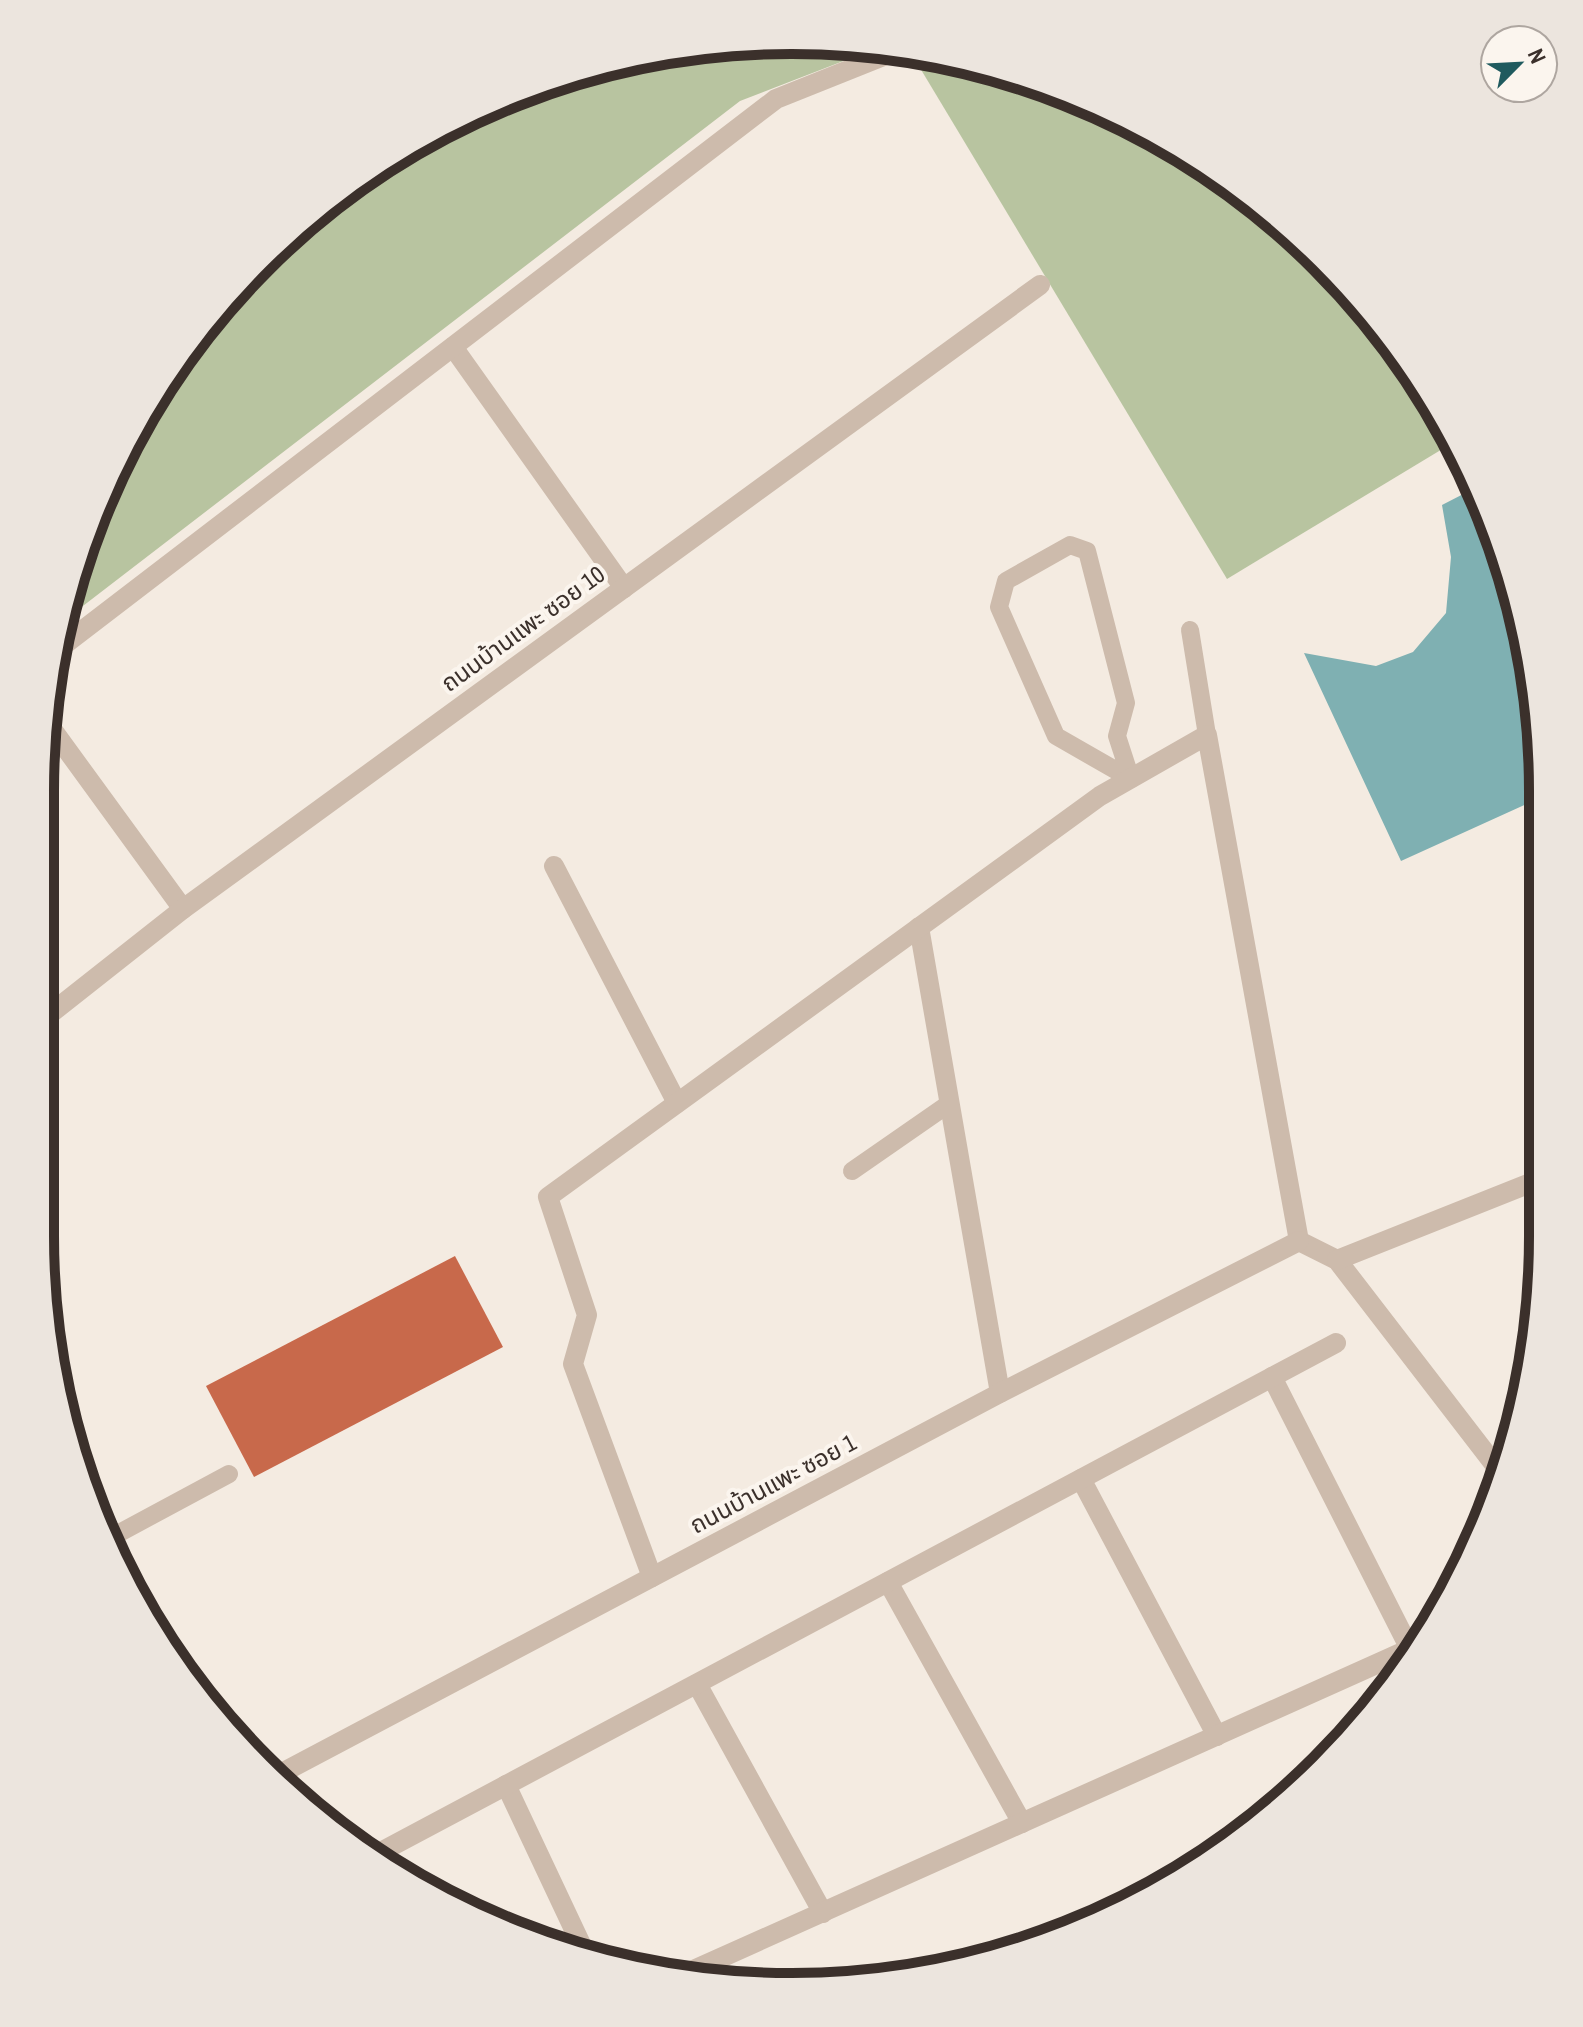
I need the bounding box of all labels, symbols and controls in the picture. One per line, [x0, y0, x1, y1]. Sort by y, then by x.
north arrow [1479, 24, 1559, 104]
text: N [1521, 44, 1554, 68]
street label: ถนนบ้านแพะ ซอย 10 [434, 558, 611, 698]
street label: ถนนบ้านแพะ ซอย 1 [684, 1426, 861, 1540]

